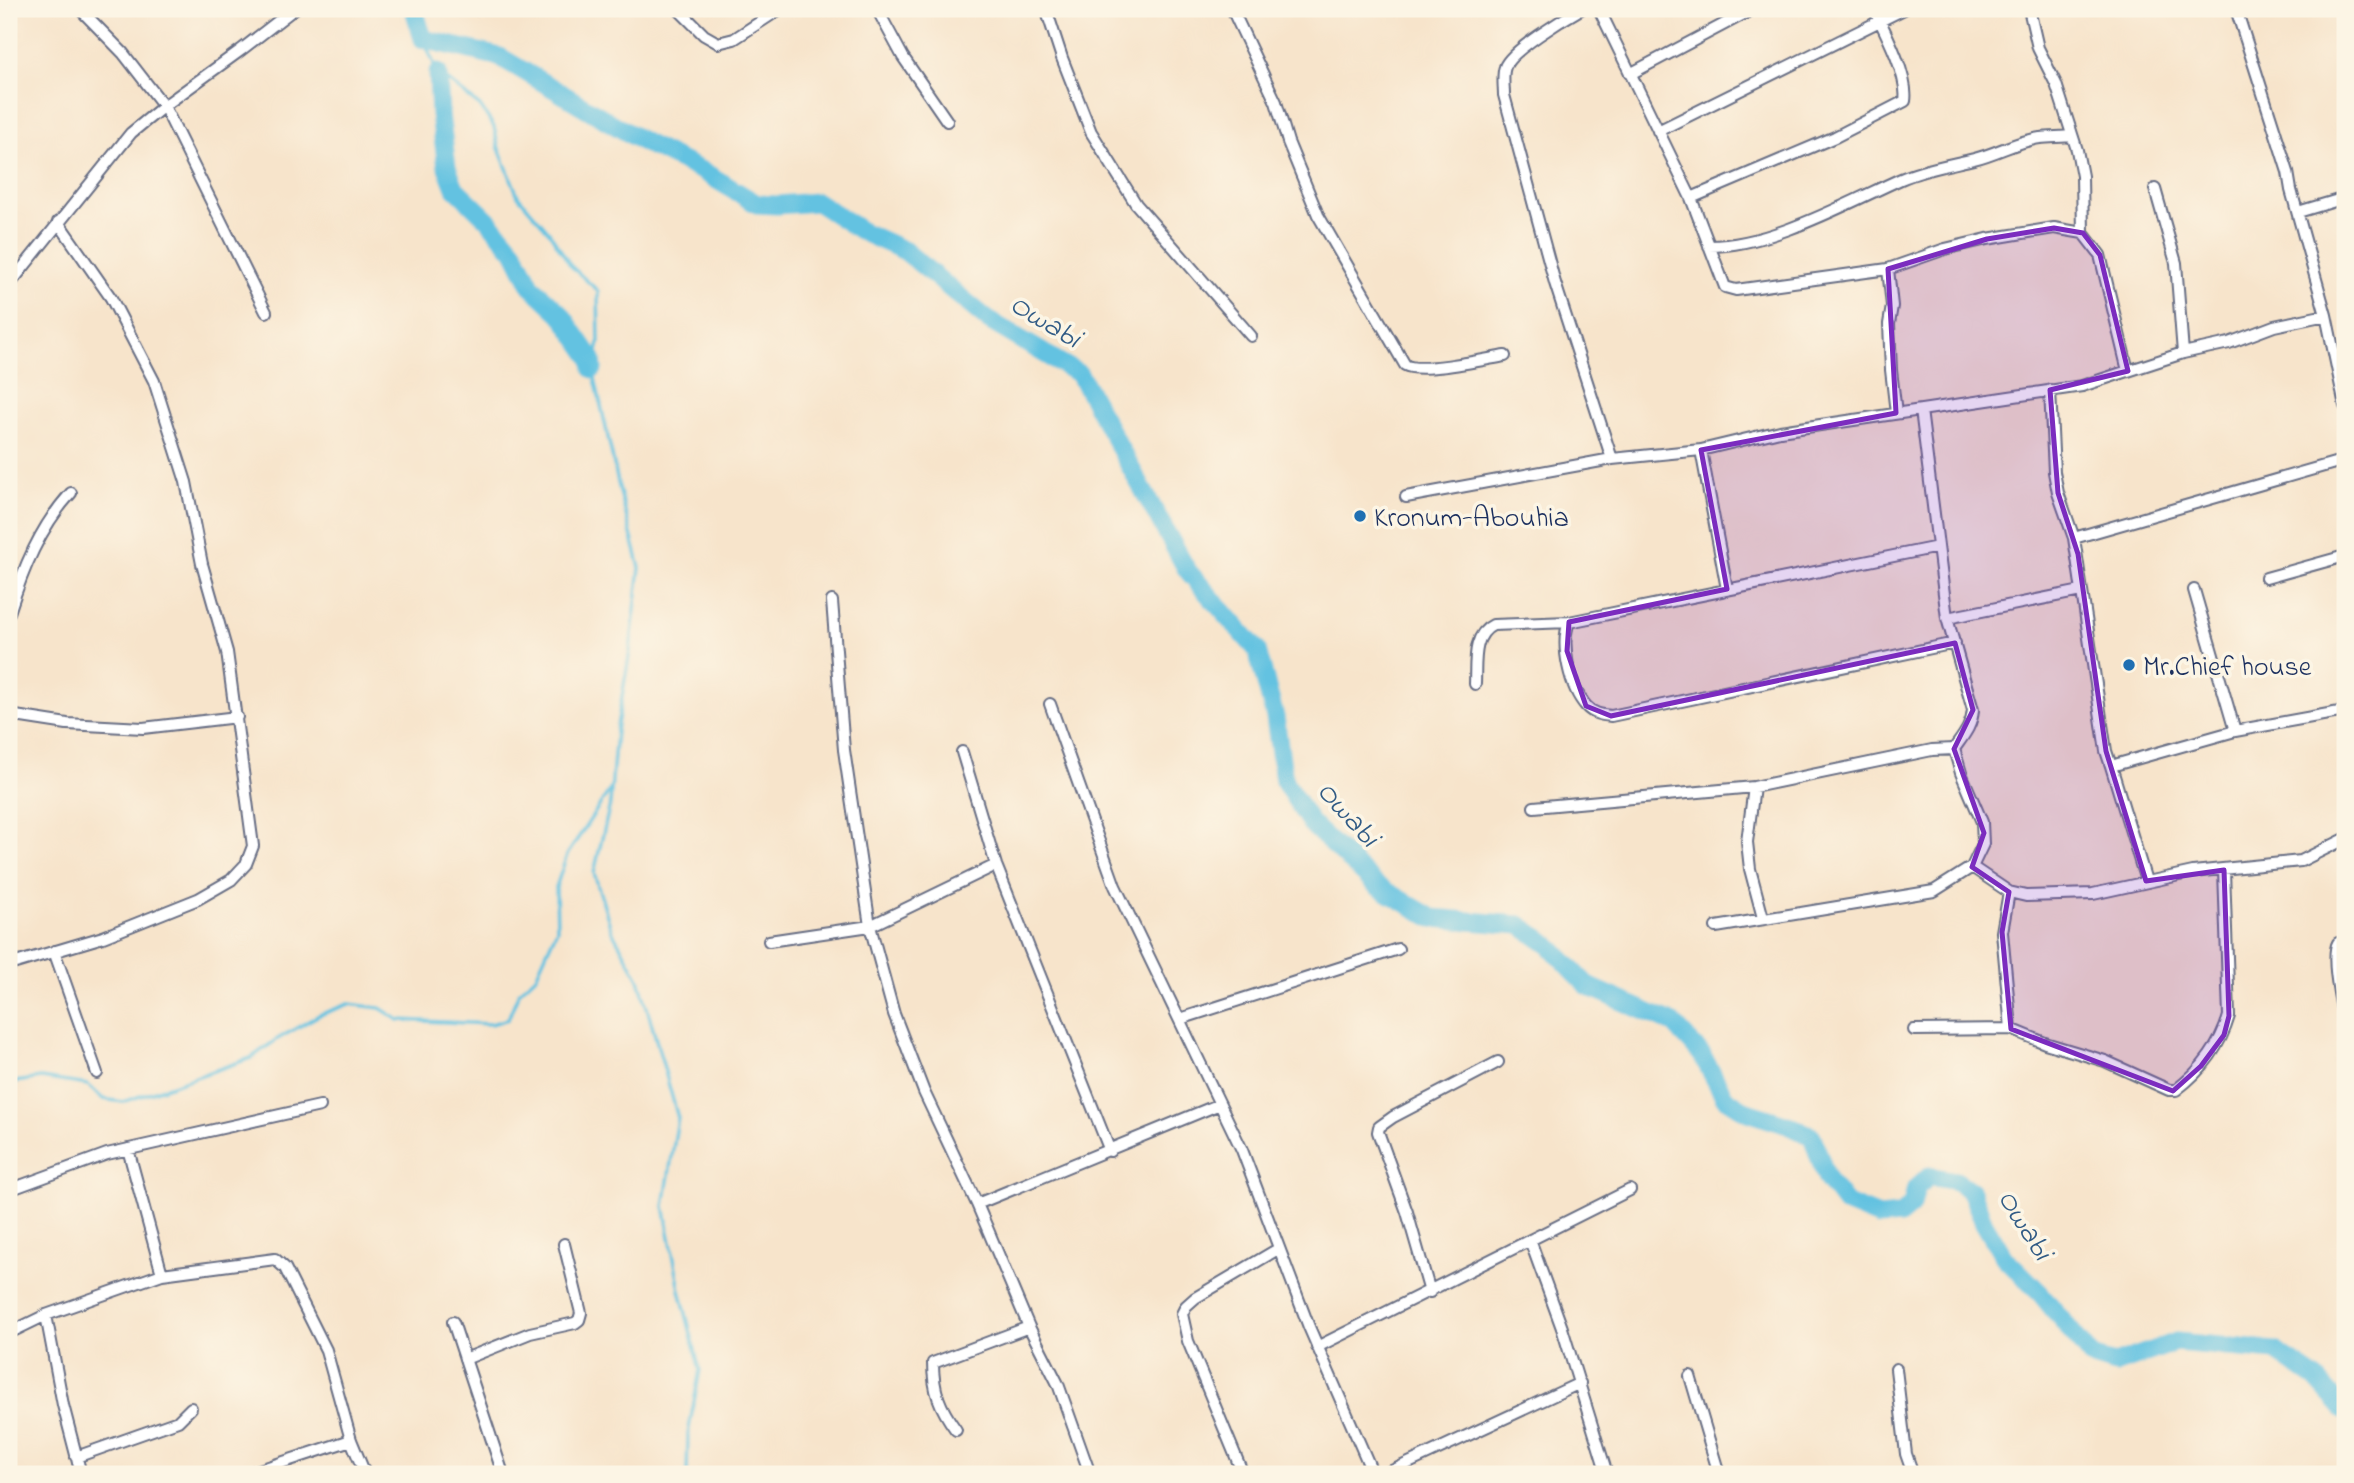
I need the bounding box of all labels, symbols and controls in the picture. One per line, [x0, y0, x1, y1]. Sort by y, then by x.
water label: Owabi [1000, 284, 1091, 363]
place label: Kronum-Abouhia [1374, 499, 1569, 540]
marker: Kronum-Abouhia [1352, 508, 1368, 524]
place label: Mr.Chief house [2143, 648, 2312, 689]
marker: Mr.Chief house [2121, 657, 2137, 673]
water label: Owabi [1305, 772, 1391, 860]
water label: Owabi [1984, 1181, 2064, 1272]

